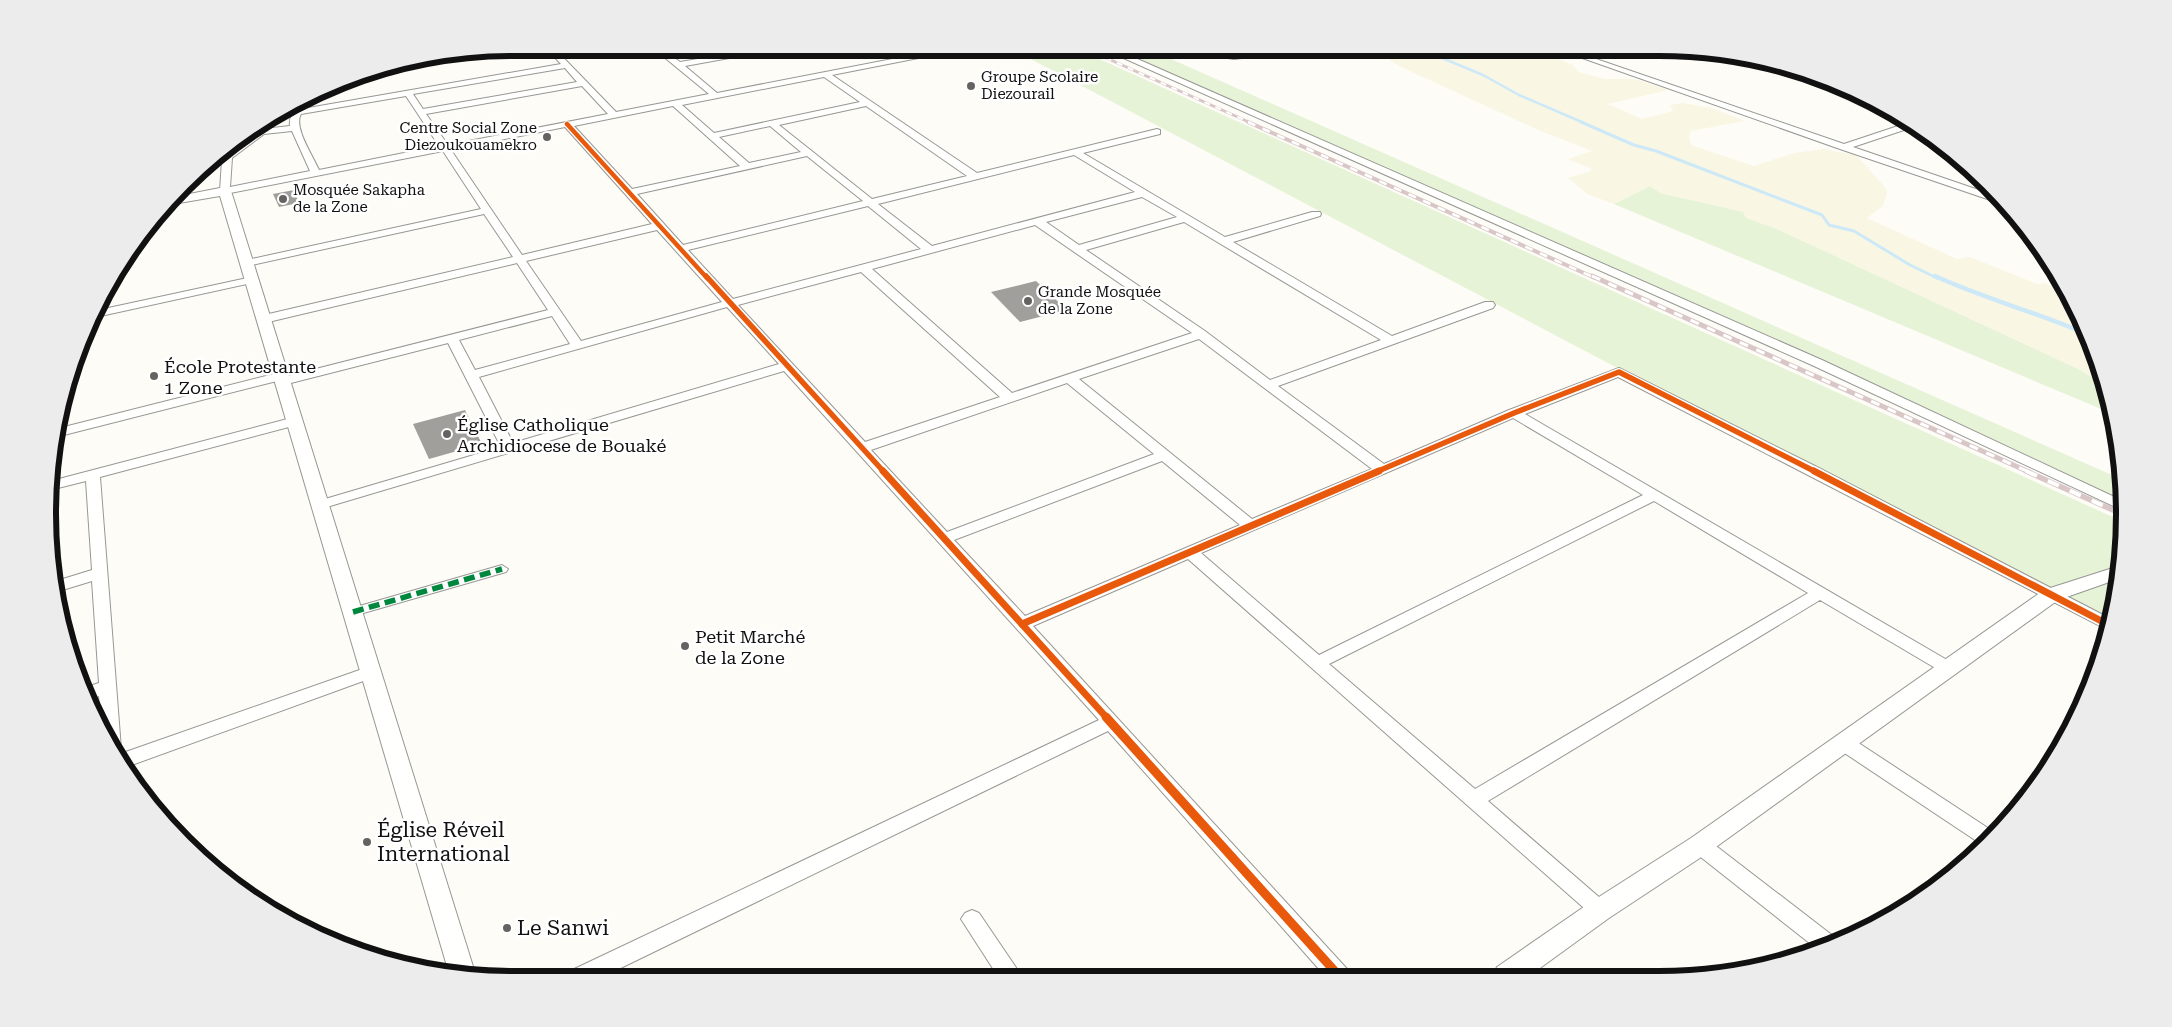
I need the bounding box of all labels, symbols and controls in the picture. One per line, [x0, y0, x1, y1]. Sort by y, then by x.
place label: Groupe Scolaire Diezourail [981, 68, 1098, 103]
marker: Groupe Scolaire Diezourail [965, 80, 977, 92]
place label: Centre Social Zone Diezoukouamekro [400, 119, 537, 154]
marker: Centre Social Zone Diezoukouamekro [541, 131, 553, 143]
place label: Mosquée Sakapha de la Zone [293, 181, 425, 216]
marker: Mosquée Sakapha de la Zone [277, 193, 289, 205]
place label: Grande Mosquée de la Zone [1038, 283, 1161, 318]
marker: Grande Mosquée de la Zone [1022, 295, 1034, 307]
place label: École Protestante 1 Zone [164, 356, 316, 398]
marker: École Protestante 1 Zone [148, 370, 160, 382]
place label: Église Catholique Archidiocese de Bouaké [457, 414, 666, 456]
marker: Église Catholique Archidiocese de Bouaké [441, 428, 453, 440]
place label: Petit Marché de la Zone [695, 626, 805, 668]
marker: Petit Marché de la Zone [679, 640, 691, 652]
place label: Église Réveil International [377, 817, 510, 866]
marker: Église Réveil International [361, 836, 373, 848]
place label: Le Sanwi [517, 916, 609, 940]
marker: Le Sanwi [501, 922, 513, 934]

